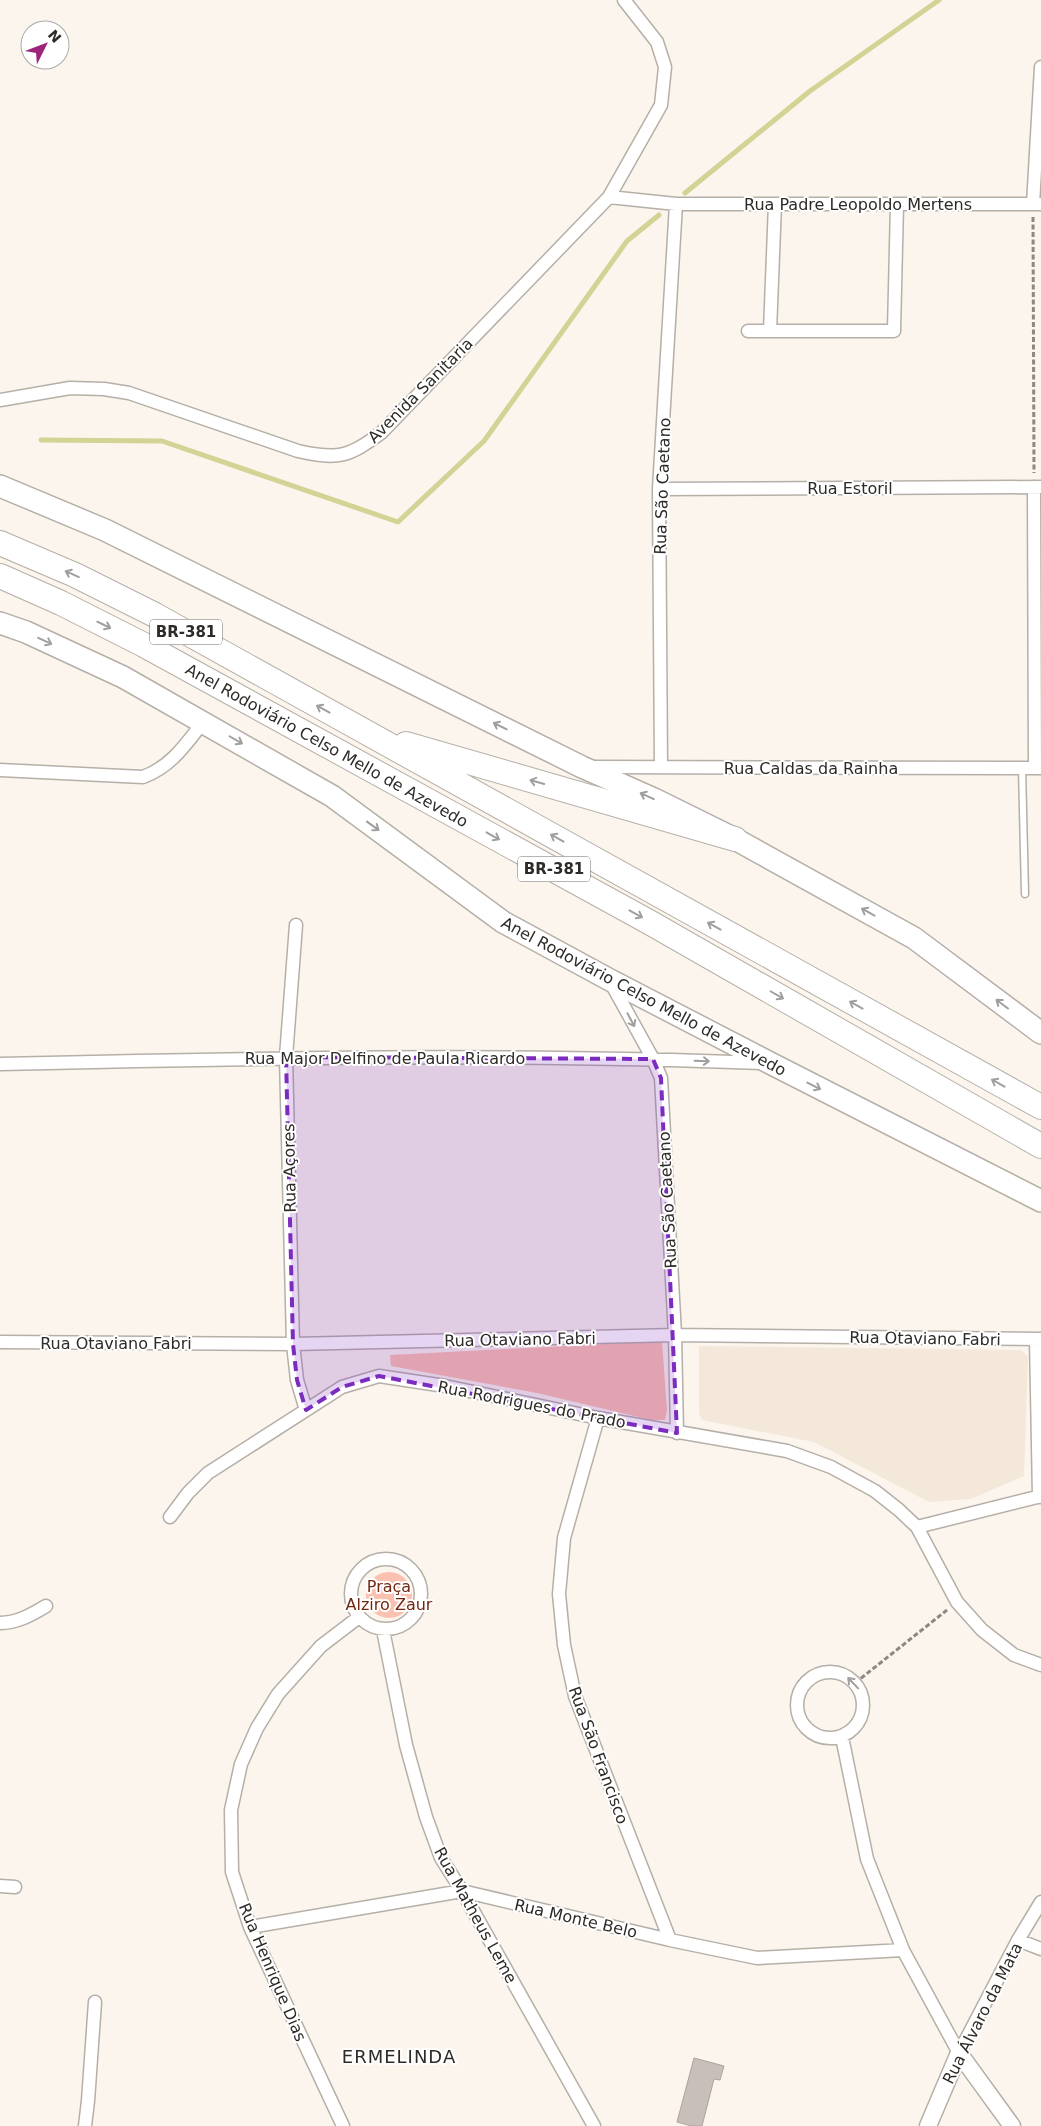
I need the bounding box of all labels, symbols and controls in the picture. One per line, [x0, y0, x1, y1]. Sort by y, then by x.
north arrow [20, 20, 70, 70]
text: N [45, 27, 65, 46]
street label: Rua Padre Leopoldo Mertens [744, 195, 972, 214]
street label: Avenida Sanitaria [364, 334, 477, 447]
street label: Rua São Caetano [651, 417, 674, 555]
street label: Rua Estoril [807, 479, 893, 498]
one-way arrow [65, 569, 80, 578]
road number: BR-381 [150, 620, 222, 644]
one-way arrow [96, 621, 111, 630]
one-way arrow [37, 637, 52, 646]
street label: Anel Rodoviário Celso Mello de Azevedo [182, 660, 471, 831]
one-way arrow [316, 703, 330, 713]
one-way arrow [493, 721, 508, 731]
one-way arrow [228, 735, 242, 745]
street label: Rua Caldas da Rainha [724, 759, 898, 778]
one-way arrow [530, 776, 546, 786]
one-way arrow [640, 790, 655, 800]
one-way arrow [366, 821, 380, 831]
one-way arrow [485, 832, 500, 841]
one-way arrow [550, 833, 564, 843]
road number: BR-381 [518, 856, 590, 882]
one-way arrow [861, 907, 876, 916]
one-way arrow [628, 910, 642, 920]
street label: Anel Rodoviário Celso Mello de Azevedo [498, 913, 789, 1080]
one-way arrow [708, 920, 722, 930]
one-way arrow [769, 990, 784, 1000]
one-way arrow [996, 998, 1009, 1009]
one-way arrow [850, 999, 864, 1009]
one-way arrow [627, 1012, 636, 1027]
street label: Rua Major Delfino de Paula Ricardo [245, 1049, 525, 1068]
one-way arrow [694, 1056, 710, 1065]
one-way arrow [992, 1078, 1006, 1088]
one-way arrow [806, 1081, 821, 1091]
street label: Rua Açores [279, 1123, 300, 1213]
street label: Rua São Caetano [654, 1131, 681, 1269]
street label: Rua Otaviano Fabri [849, 1328, 1001, 1349]
street label: Rua Otaviano Fabri [444, 1329, 596, 1350]
street label: Rua Otaviano Fabri [40, 1334, 192, 1353]
street label: Rua Rodrigues do Prado [436, 1377, 628, 1432]
park label: Praça Alziro Zaur [346, 1577, 433, 1614]
one-way arrow [847, 1677, 859, 1689]
street label: Rua São Francisco [565, 1684, 632, 1827]
street label: Rua Matheus Leme [430, 1844, 521, 1987]
street label: Rua Monte Belo [513, 1895, 639, 1942]
street label: Rua Henrique Dias [235, 1900, 310, 2044]
street label: Rua Álvaro da Mata [939, 1939, 1026, 2087]
district label: ERMELINDA [342, 2046, 456, 2067]

